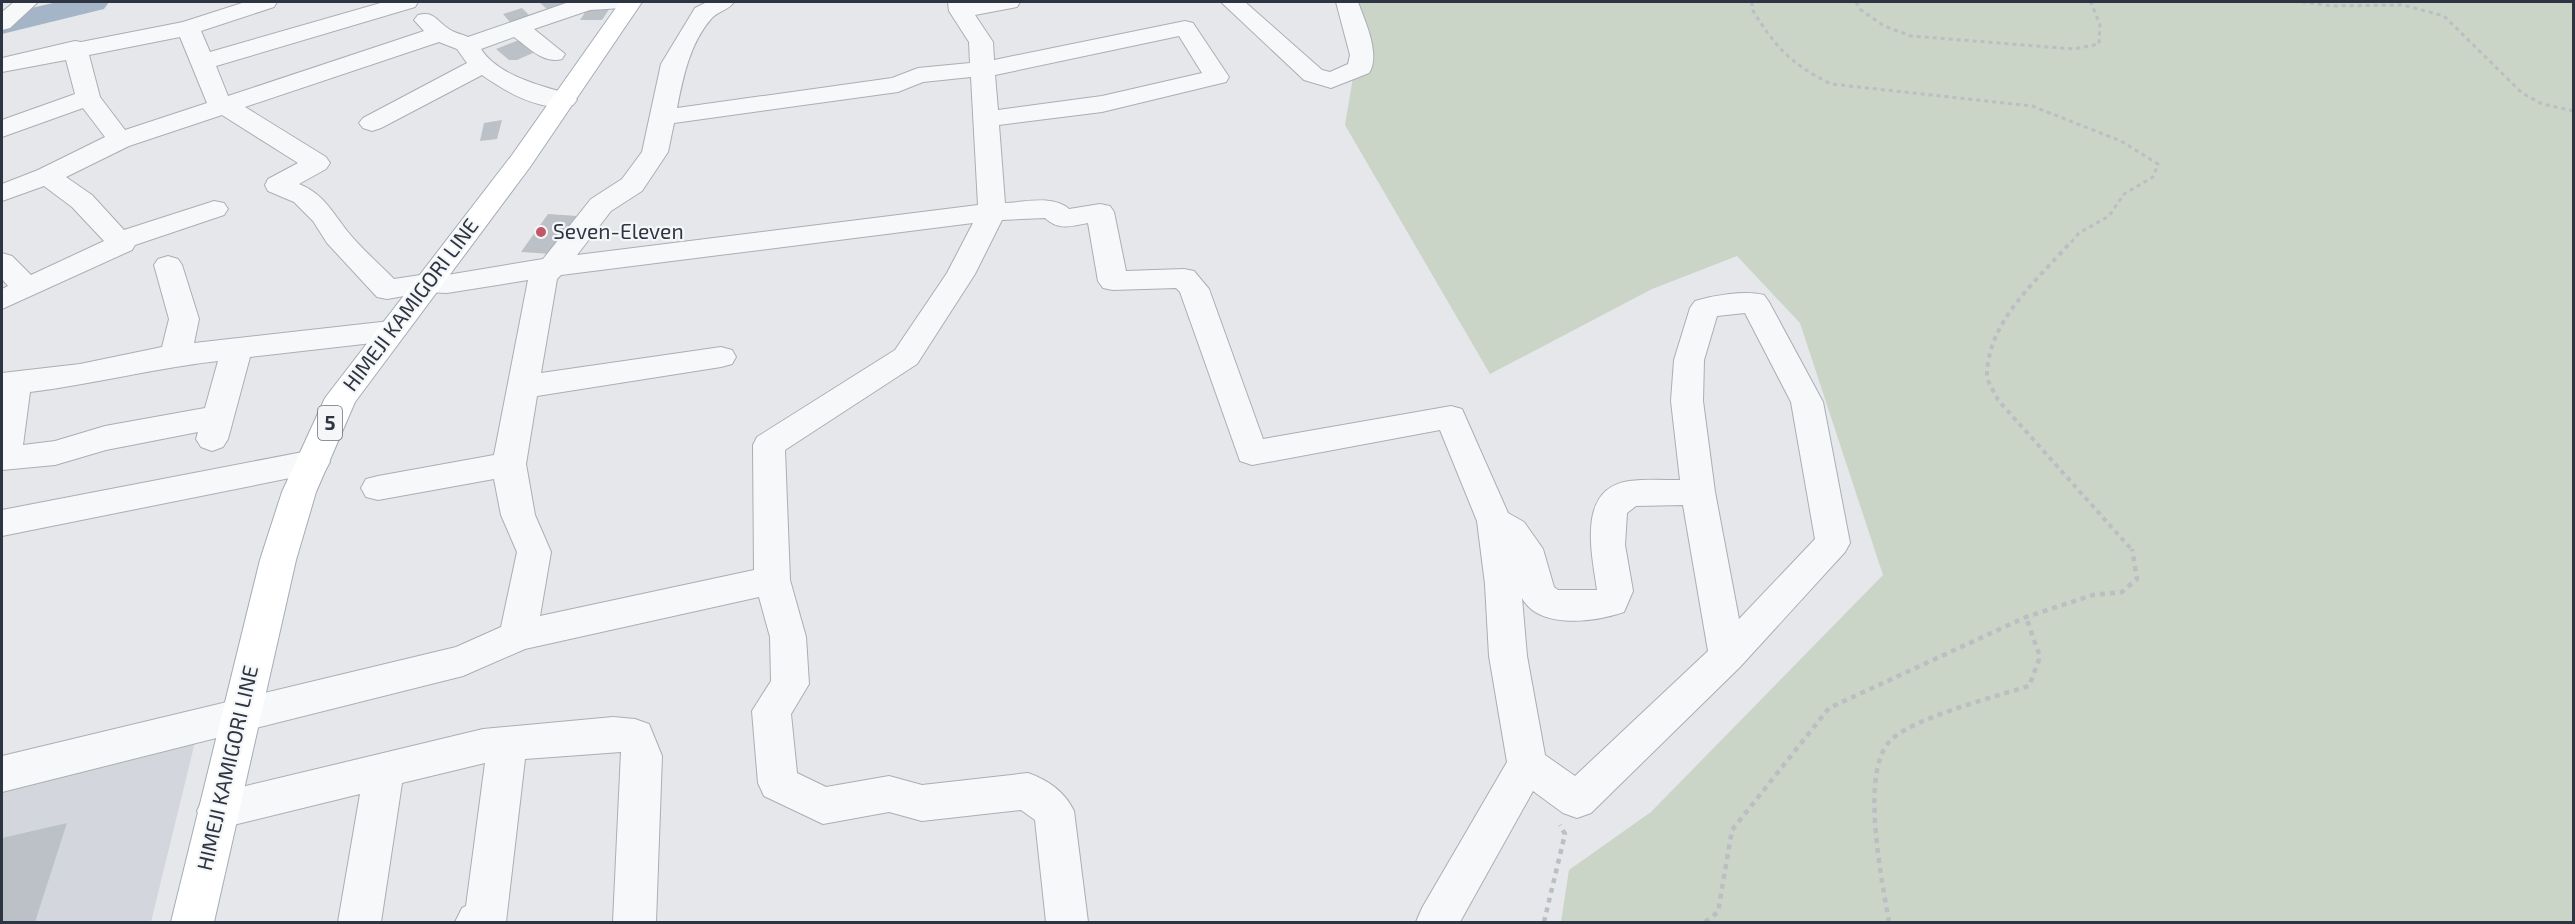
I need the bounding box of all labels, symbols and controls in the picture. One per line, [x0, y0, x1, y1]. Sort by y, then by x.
street label: HIMEJI KAMIGORI LINE [337, 213, 483, 395]
place label: Seven-Eleven [553, 218, 684, 243]
marker: Seven-Eleven [534, 225, 548, 239]
road number: 5 [318, 406, 342, 440]
street label: HIMEJI KAMIGORI LINE [191, 663, 262, 873]

